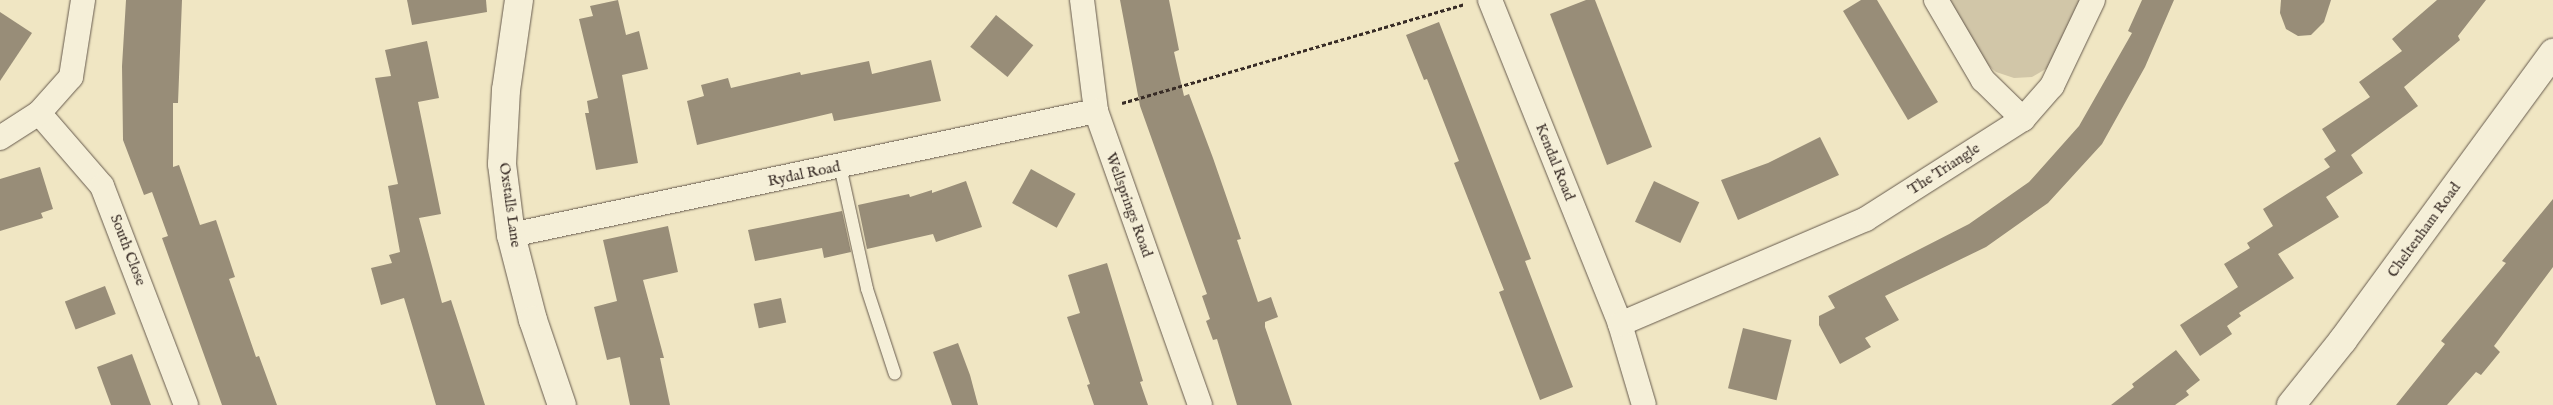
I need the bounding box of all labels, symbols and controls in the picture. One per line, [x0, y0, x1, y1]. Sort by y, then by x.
street label: Kendal Road [1531, 121, 1579, 203]
street label: The Triangle [1905, 139, 1983, 199]
street label: Wellsprings Road [1102, 150, 1156, 260]
street label: Rydal Road [766, 158, 842, 190]
street label: Oxstalls Lane [495, 161, 525, 249]
street label: Cheltenham Road [2384, 179, 2464, 281]
street label: South Close [106, 212, 150, 288]

